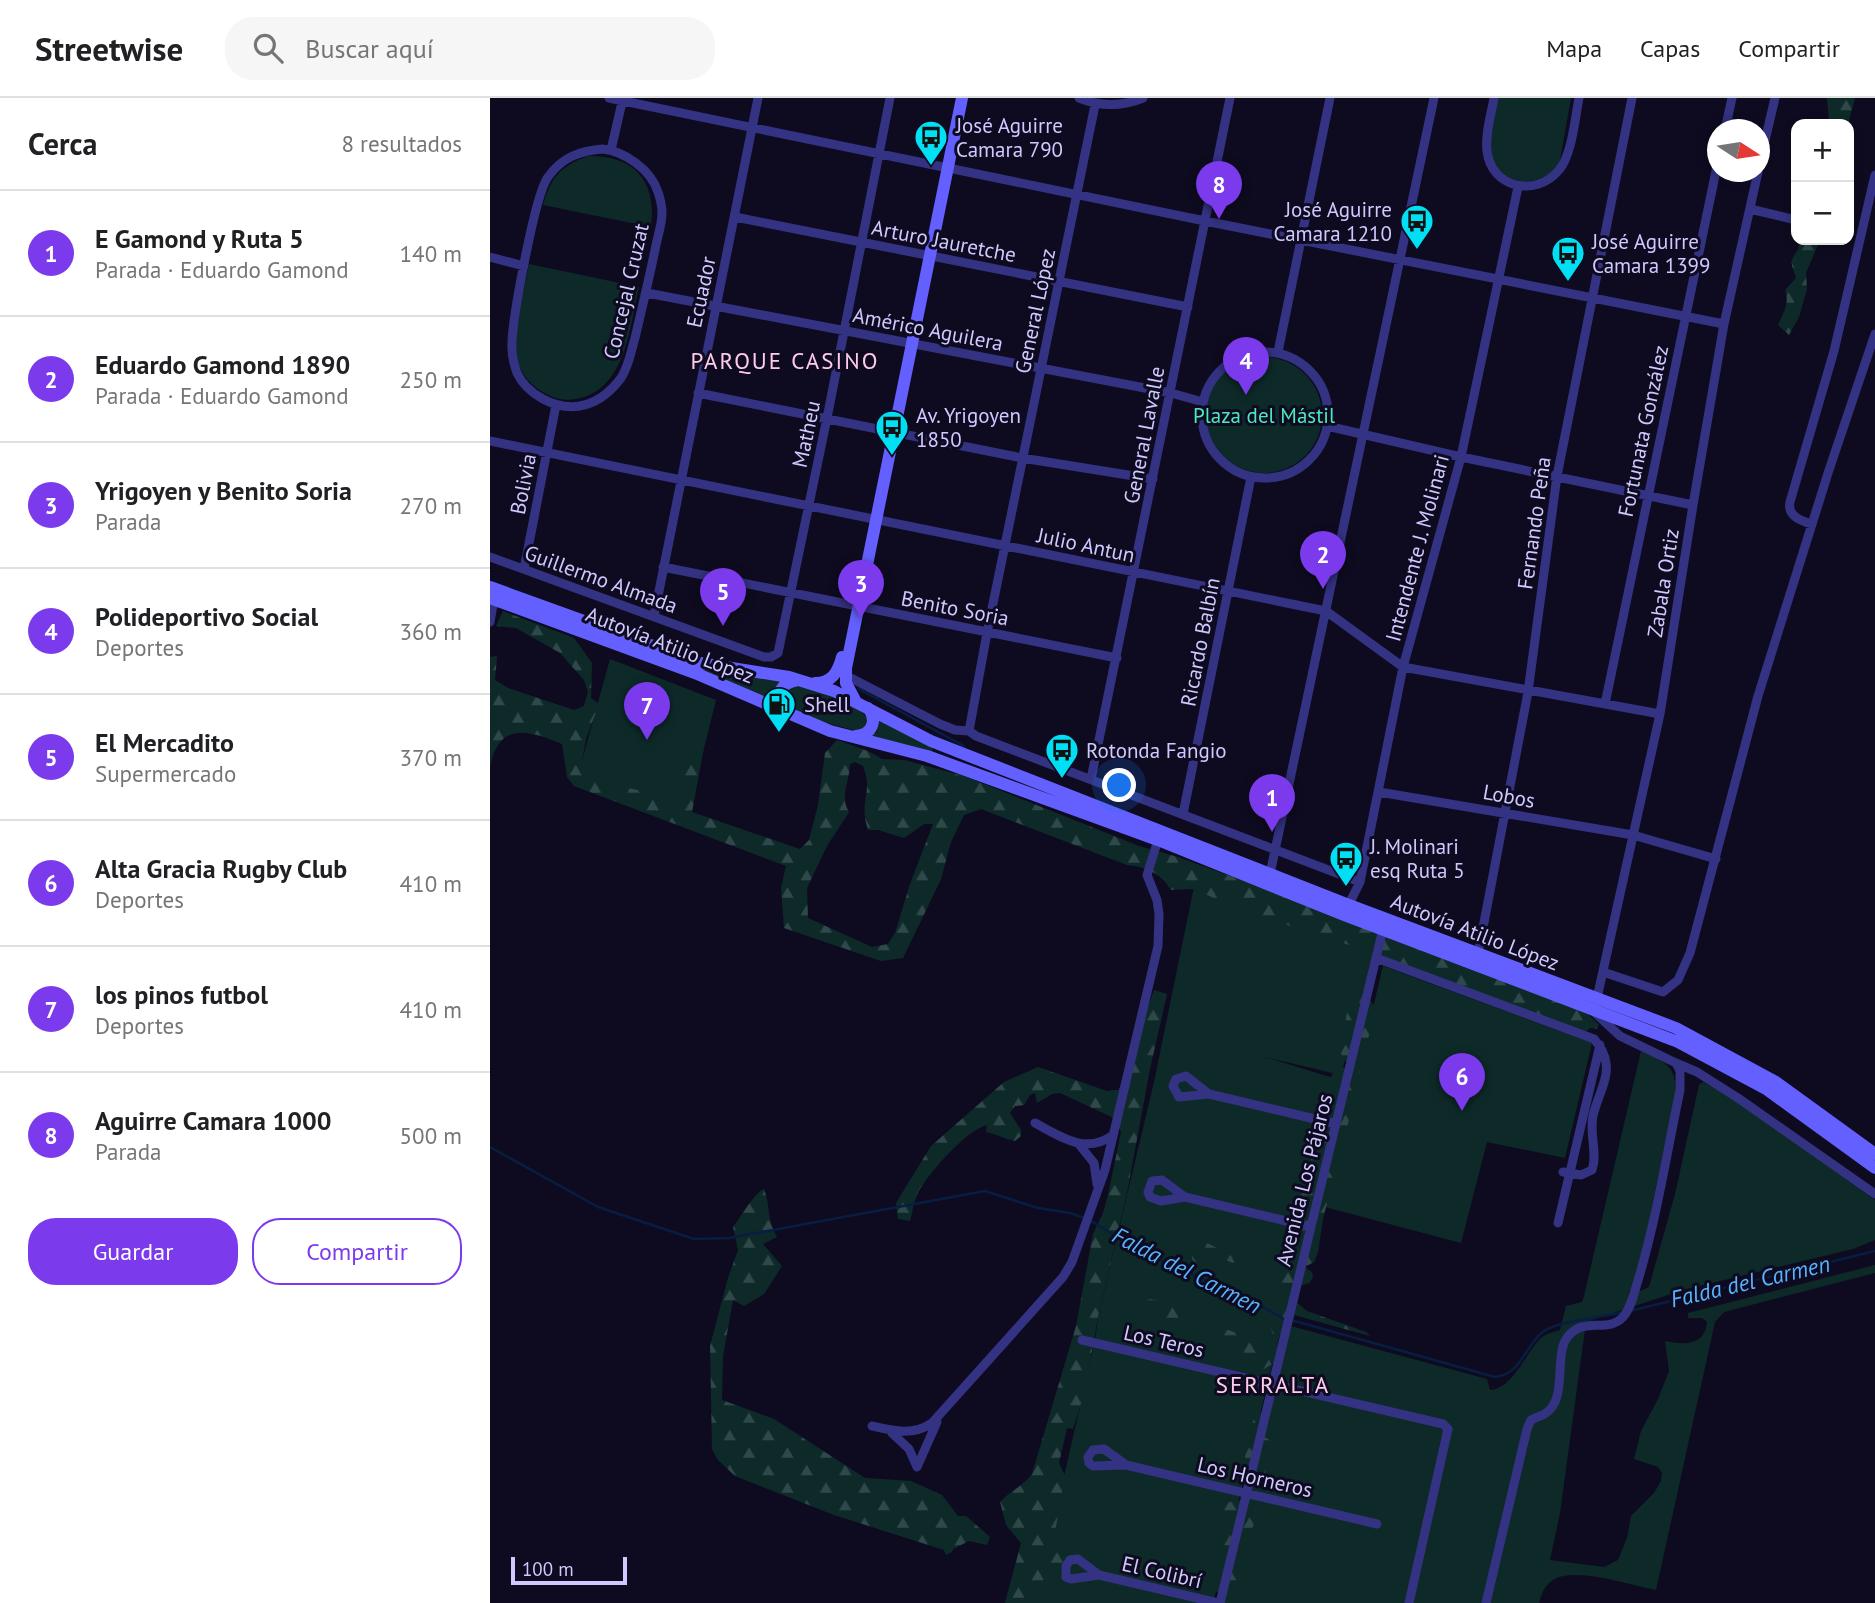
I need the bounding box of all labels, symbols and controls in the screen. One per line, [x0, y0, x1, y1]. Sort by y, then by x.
search box [225, 17, 715, 80]
text: Streetwise [35, 27, 183, 70]
icon: search [249, 29, 287, 67]
text: Buscar aquí [305, 32, 434, 65]
text: Mapa [1546, 33, 1602, 64]
text: Capas [1640, 33, 1700, 64]
text: Compartir [1738, 33, 1840, 64]
place label: José Aguirre Camara 790 [955, 112, 1063, 163]
bus stop icon: José Aguirre Camara 790 [912, 118, 950, 167]
north arrow [1707, 119, 1770, 182]
map controls [1791, 119, 1854, 245]
button: + [1791, 119, 1854, 182]
text: Cerca [28, 124, 97, 163]
text: 8 resultados [341, 129, 462, 158]
pin: 8 [1196, 161, 1242, 219]
button: − [1791, 182, 1854, 245]
place label: José Aguirre Camara 1210 [1274, 196, 1392, 247]
bus stop icon: José Aguirre Camara 1210 [1398, 202, 1436, 251]
street label: Arturo Jauretche [869, 214, 1019, 268]
street label: Concejal Cruzat [597, 221, 655, 361]
text: E Gamond y Ruta 5 [95, 222, 304, 255]
place label: José Aguirre Camara 1399 [1591, 228, 1710, 279]
bus stop icon: José Aguirre Camara 1399 [1549, 234, 1587, 283]
text: 1 [44, 239, 58, 268]
text: 140 m [400, 239, 462, 268]
street label: General López [1009, 246, 1061, 376]
street label: Ecuador [680, 254, 722, 330]
text: Parada · Eduardo Gamond [95, 255, 349, 284]
street label: Américo Aguilera [851, 301, 1005, 357]
pin: 4 [1223, 337, 1269, 395]
street label: Fortunata González [1612, 343, 1674, 519]
district label: PARQUE CASINO [691, 346, 879, 375]
text: Eduardo Gamond 1890 [95, 348, 350, 381]
street label: General Lavalle [1117, 364, 1171, 506]
text: 2 [44, 365, 58, 394]
text: 250 m [400, 365, 462, 394]
text: Parada · Eduardo Gamond [95, 381, 349, 410]
street label: Matheu [786, 398, 826, 470]
place label: Av. Yrigoyen 1850 [916, 402, 1021, 453]
park label: Plaza del Mástil [1193, 402, 1335, 429]
bus stop icon: Av. Yrigoyen 1850 [873, 408, 911, 457]
street label: Bolivia [504, 451, 542, 517]
street label: Intendente J. Molinari [1379, 452, 1455, 644]
street label: Fernando Peña [1511, 455, 1557, 591]
text: Yrigoyen y Benito Soria [95, 474, 352, 507]
text: 3 [44, 491, 58, 520]
text: 270 m [400, 491, 462, 520]
text: Parada [95, 507, 161, 536]
street label: Julio Antun [1034, 521, 1137, 569]
street label: Zabala Ortiz [1641, 527, 1685, 639]
pin: 2 [1300, 531, 1346, 589]
street label: Guillermo Almada [521, 539, 681, 619]
pin: 3 [838, 560, 884, 618]
pin: 5 [700, 568, 746, 626]
street label: Ricardo Balbín [1174, 575, 1226, 709]
street label: Benito Soria [899, 584, 1011, 632]
text: Polideportivo Social [95, 600, 318, 633]
street label: Autovía Atilio López [582, 601, 758, 689]
text: 4 [44, 617, 58, 646]
text: 360 m [400, 617, 462, 646]
text: Deportes [95, 633, 184, 662]
pin: 7 [624, 682, 670, 740]
fuel station icon: Shell [760, 685, 798, 734]
place label: Shell [804, 691, 850, 718]
text: El Mercadito [95, 726, 234, 759]
bus stop icon: Rotonda Fangio [1043, 731, 1081, 780]
place label: Rotonda Fangio [1086, 737, 1227, 764]
text: 5 [44, 743, 58, 772]
text: 370 m [400, 743, 462, 772]
text: Supermercado [95, 759, 236, 788]
your location [1102, 768, 1136, 802]
pin: 1 [1249, 774, 1295, 832]
street label: Lobos [1481, 778, 1537, 814]
place label: J. Molinari esq Ruta 5 [1369, 833, 1465, 884]
bus stop icon: J. Molinari esq Ruta 5 [1327, 839, 1365, 888]
text: Alta Gracia Rugby Club [95, 852, 347, 885]
text: 6 [44, 869, 58, 898]
text: 410 m [400, 869, 462, 898]
text: Deportes [95, 885, 184, 914]
street label: Autovía Atilio López [1387, 888, 1563, 976]
text: los pinos futbol [95, 978, 268, 1011]
text: 7 [44, 995, 58, 1024]
text: 410 m [400, 995, 462, 1024]
text: Deportes [95, 1011, 184, 1040]
pin: 6 [1439, 1053, 1485, 1111]
street label: Avenida Los Pájaros [1270, 1091, 1338, 1269]
text: Aguirre Camara 1000 [95, 1104, 331, 1137]
text: 8 [44, 1121, 58, 1150]
text: 500 m [400, 1121, 462, 1150]
text: Parada [95, 1137, 161, 1166]
button: Guardar [28, 1218, 238, 1285]
button: Compartir [252, 1218, 462, 1285]
water label: Falda del Carmen [1108, 1220, 1266, 1320]
water label: Falda del Carmen [1667, 1249, 1833, 1313]
street label: Los Teros [1121, 1319, 1207, 1363]
district label: SERRALTA [1216, 1370, 1330, 1399]
street label: Los Horneros [1195, 1451, 1315, 1503]
street label: El Colibrí [1119, 1550, 1205, 1594]
scale bar [511, 1554, 626, 1586]
text: 100 m [522, 1557, 574, 1581]

